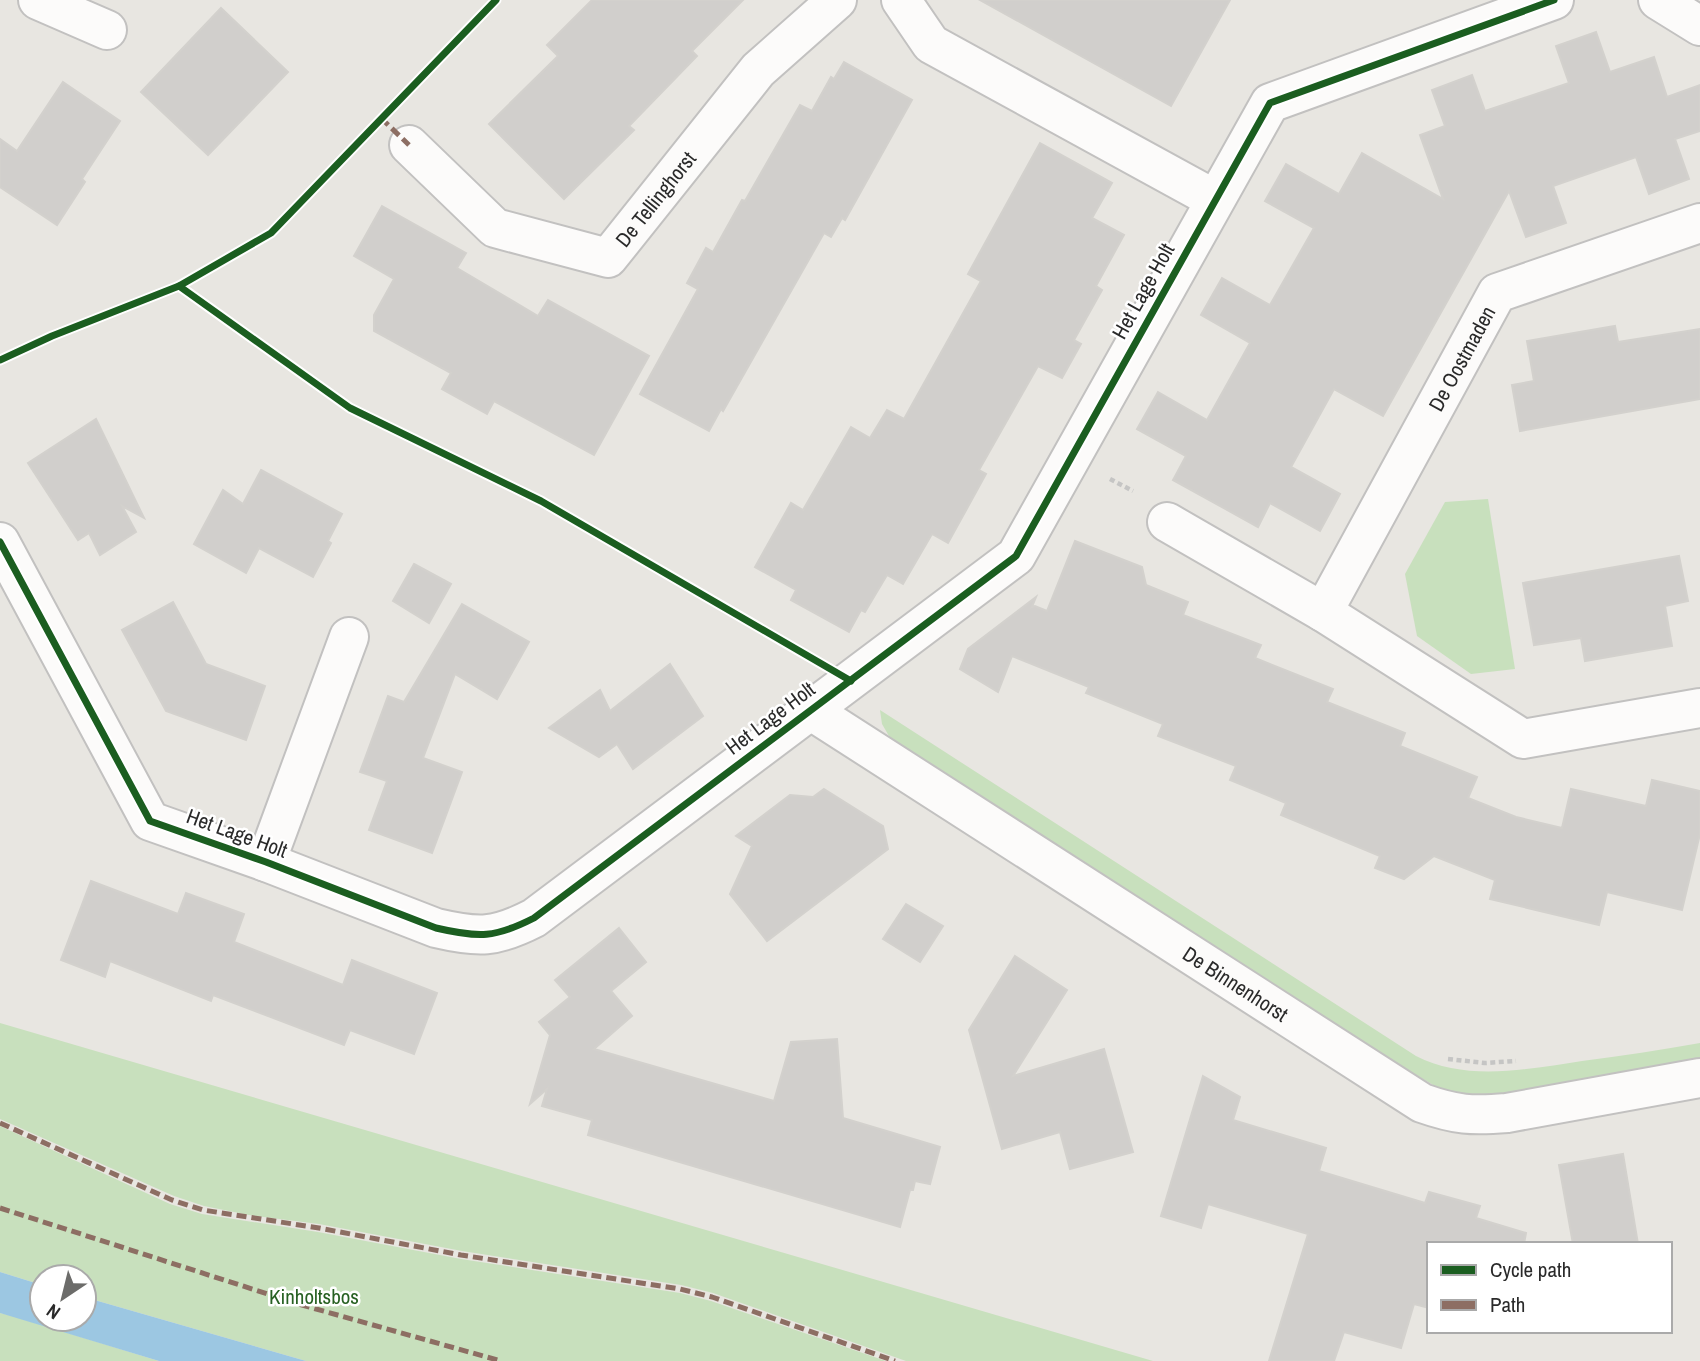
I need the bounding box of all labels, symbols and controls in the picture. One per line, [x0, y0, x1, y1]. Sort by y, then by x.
street label: De Tellinghorst [608, 145, 702, 253]
street label: Het Lage Holt [1105, 238, 1181, 344]
street label: De Oostmaden [1421, 300, 1502, 416]
street label: Het Lage Holt [719, 675, 821, 761]
street label: Het Lage Holt [183, 801, 292, 865]
street label: De Binnenhorst [1178, 939, 1294, 1028]
legend [1427, 1242, 1672, 1333]
text: Cycle path [1490, 1255, 1571, 1284]
north arrow [28, 1263, 98, 1333]
park label: Kinholtsbos [269, 1282, 359, 1311]
text: Path [1490, 1290, 1525, 1319]
text: N [41, 1298, 65, 1326]

